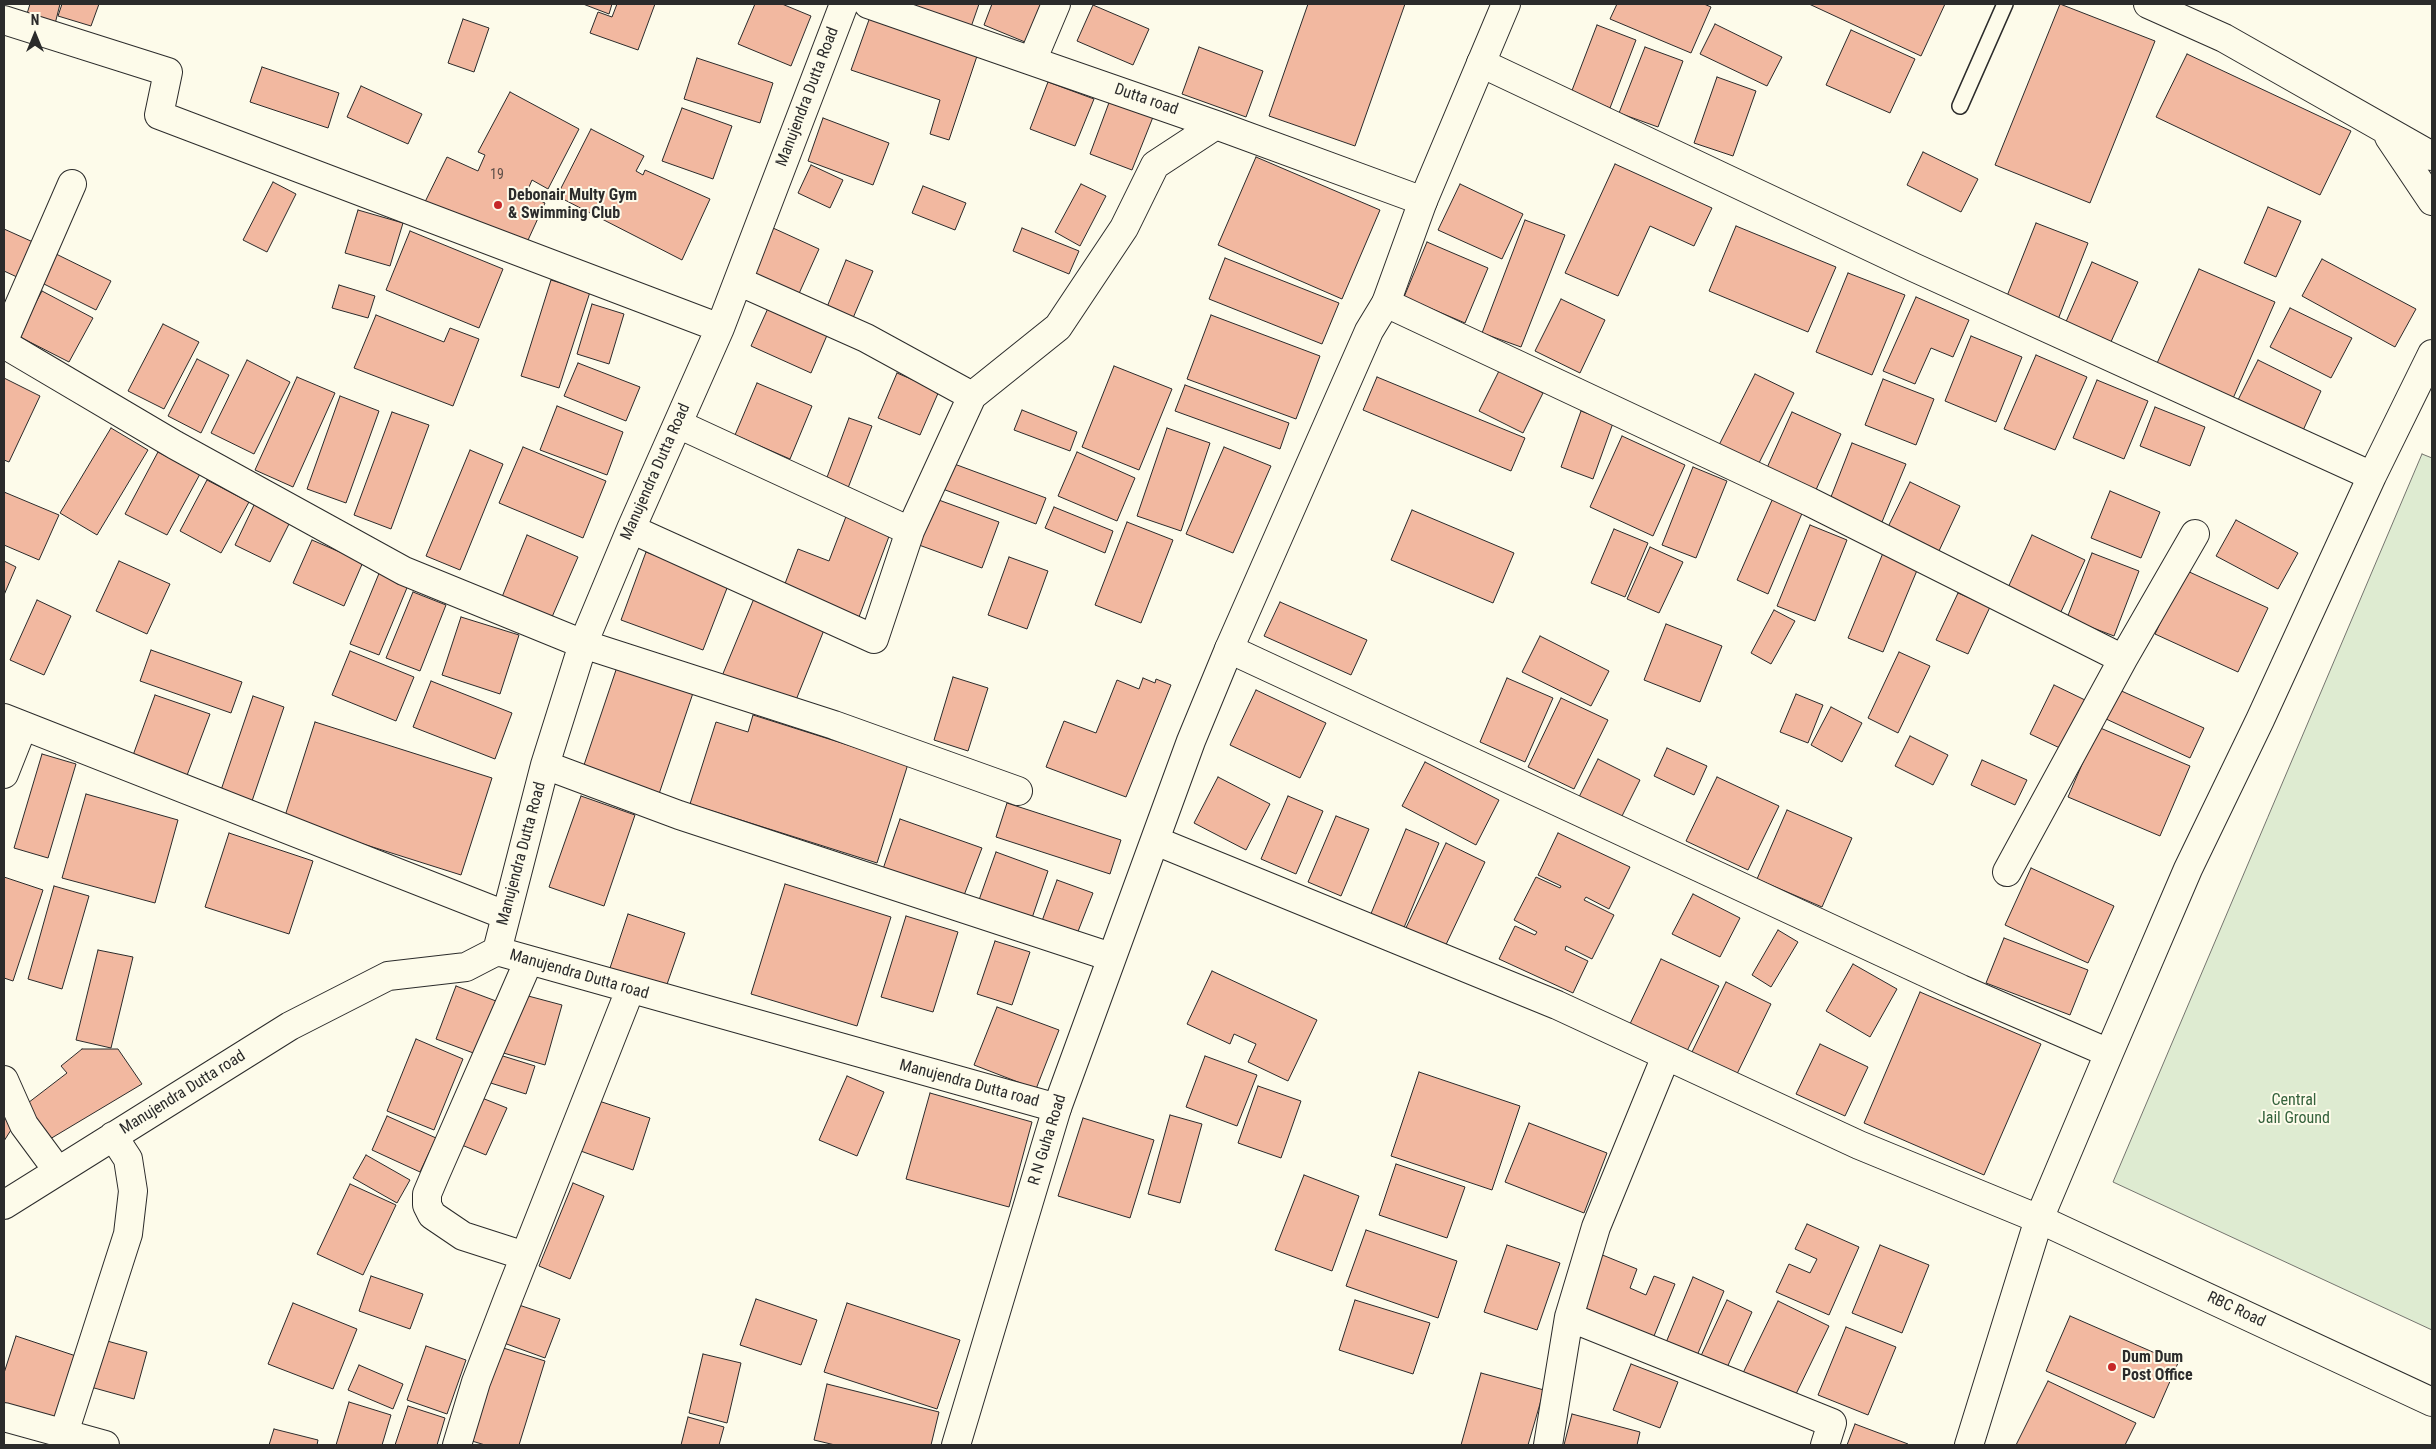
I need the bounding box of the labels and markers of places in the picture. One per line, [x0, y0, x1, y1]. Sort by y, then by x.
place label: Debonair Multy Gym & Swimming Club [508, 186, 637, 224]
marker: Debonair Multy Gym & Swimming Club [492, 199, 504, 211]
place label: Dum Dum Post Office [2122, 1348, 2193, 1386]
marker: Dum Dum Post Office [2106, 1361, 2118, 1373]

